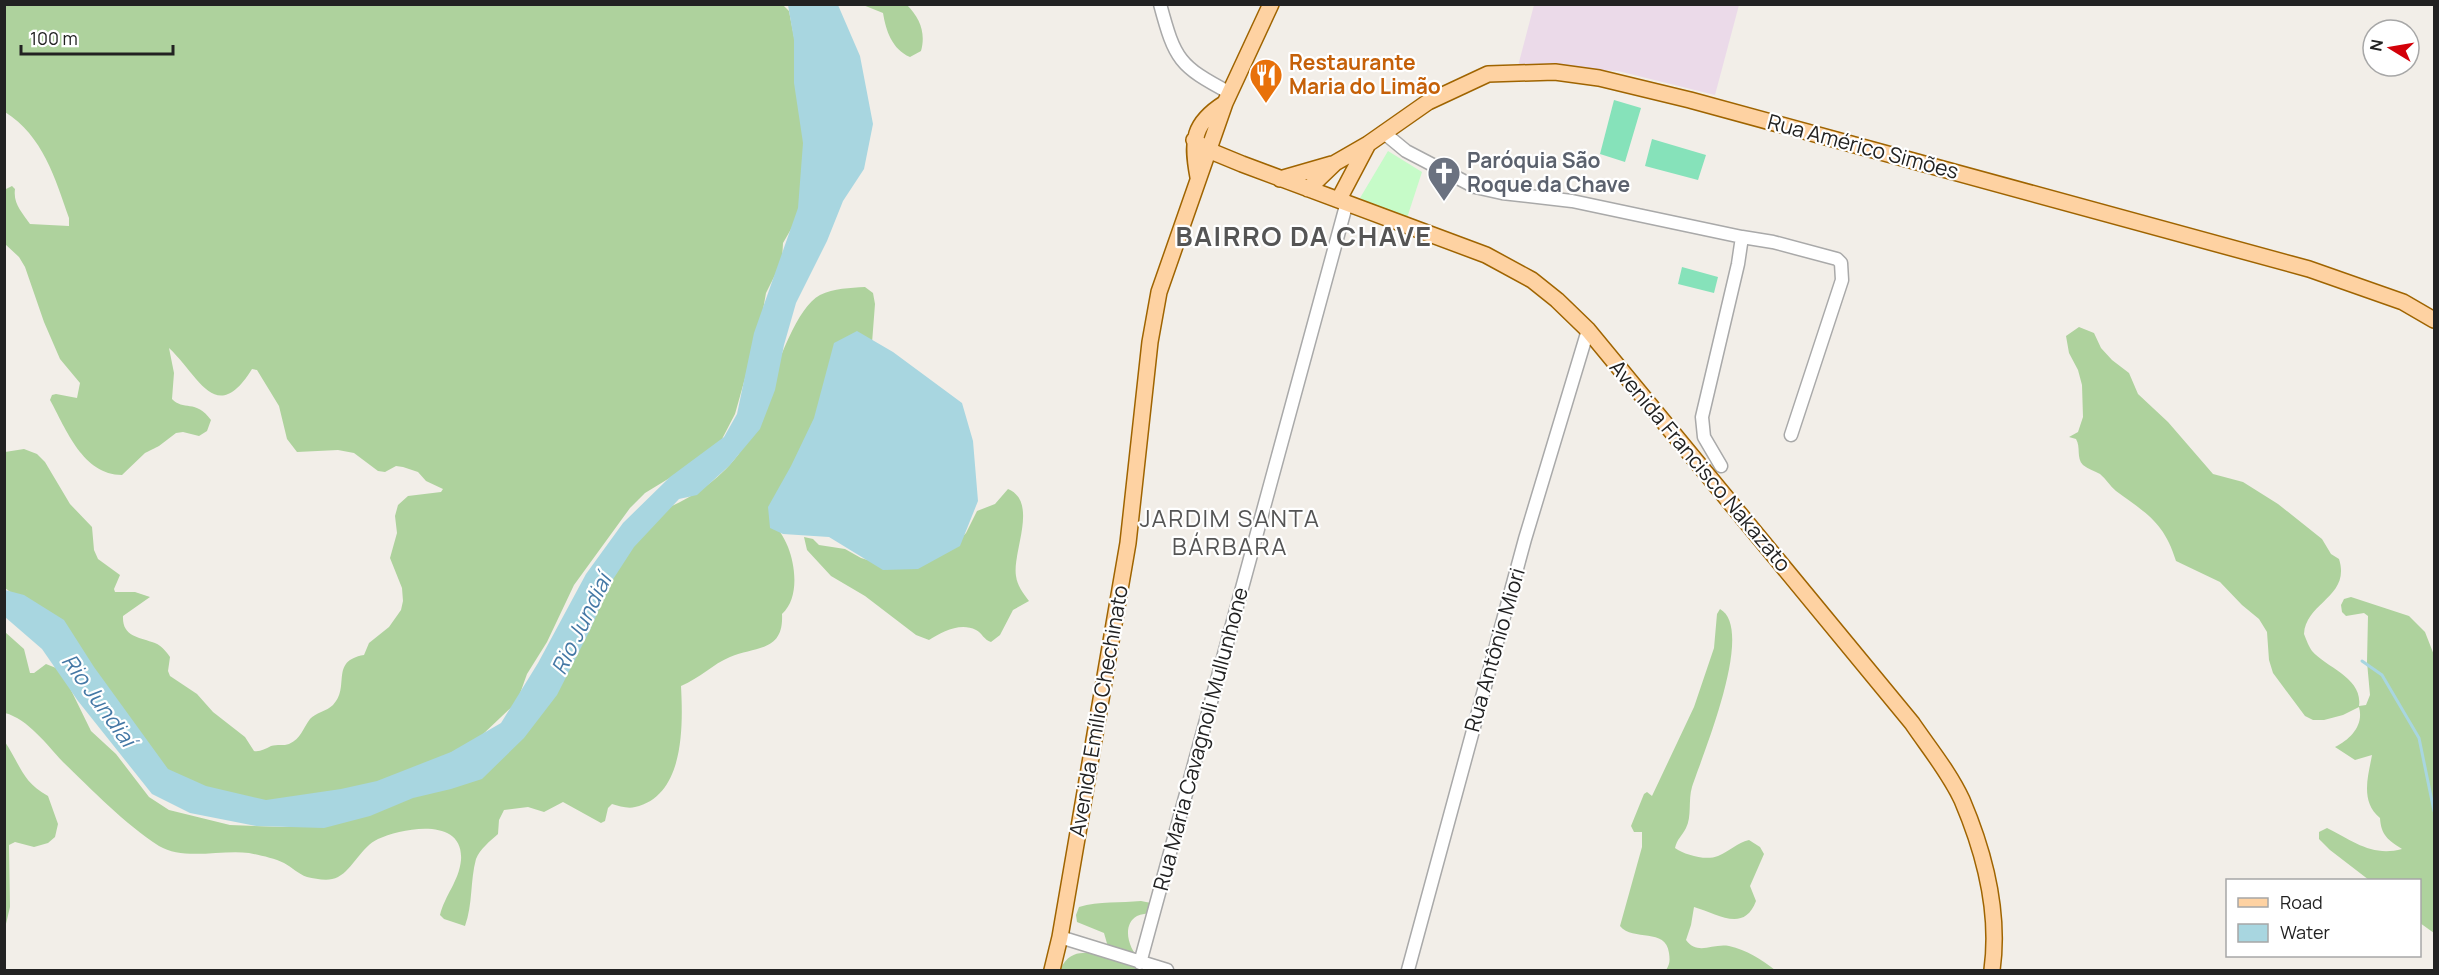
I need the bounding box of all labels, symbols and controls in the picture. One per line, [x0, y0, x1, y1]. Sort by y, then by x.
scale bar [21, 18, 172, 56]
north arrow [2361, 18, 2421, 78]
text: 100 m [30, 26, 78, 50]
text: N [2364, 37, 2388, 53]
place label: Restaurante Maria do Limão [1289, 48, 1441, 100]
restaurant icon: Restaurante Maria do Limão [1248, 57, 1284, 104]
street label: Rua Américo Simões [1765, 107, 1962, 185]
place label: Paróquia São Roque da Chave [1467, 146, 1630, 198]
church icon: Paróquia São Roque da Chave [1426, 155, 1462, 202]
district label: BAIRRO DA CHAVE [1175, 217, 1433, 254]
street label: Avenida Francisco Nakazato [1604, 354, 1798, 577]
district label: JARDIM SANTA BÁRBARA [1139, 501, 1321, 562]
water label: Rio Jundiaí [544, 565, 620, 679]
street label: Rua Antônio Miori [1457, 565, 1531, 735]
street label: Avenida Emílio Chechinato [1062, 583, 1134, 839]
street label: Rua Maria Cavagnoli Mullunhone [1146, 584, 1254, 894]
water label: Rio Jundiaí [55, 647, 145, 756]
legend [2226, 879, 2421, 957]
text: Road [2280, 890, 2323, 914]
text: Water [2280, 920, 2330, 944]

